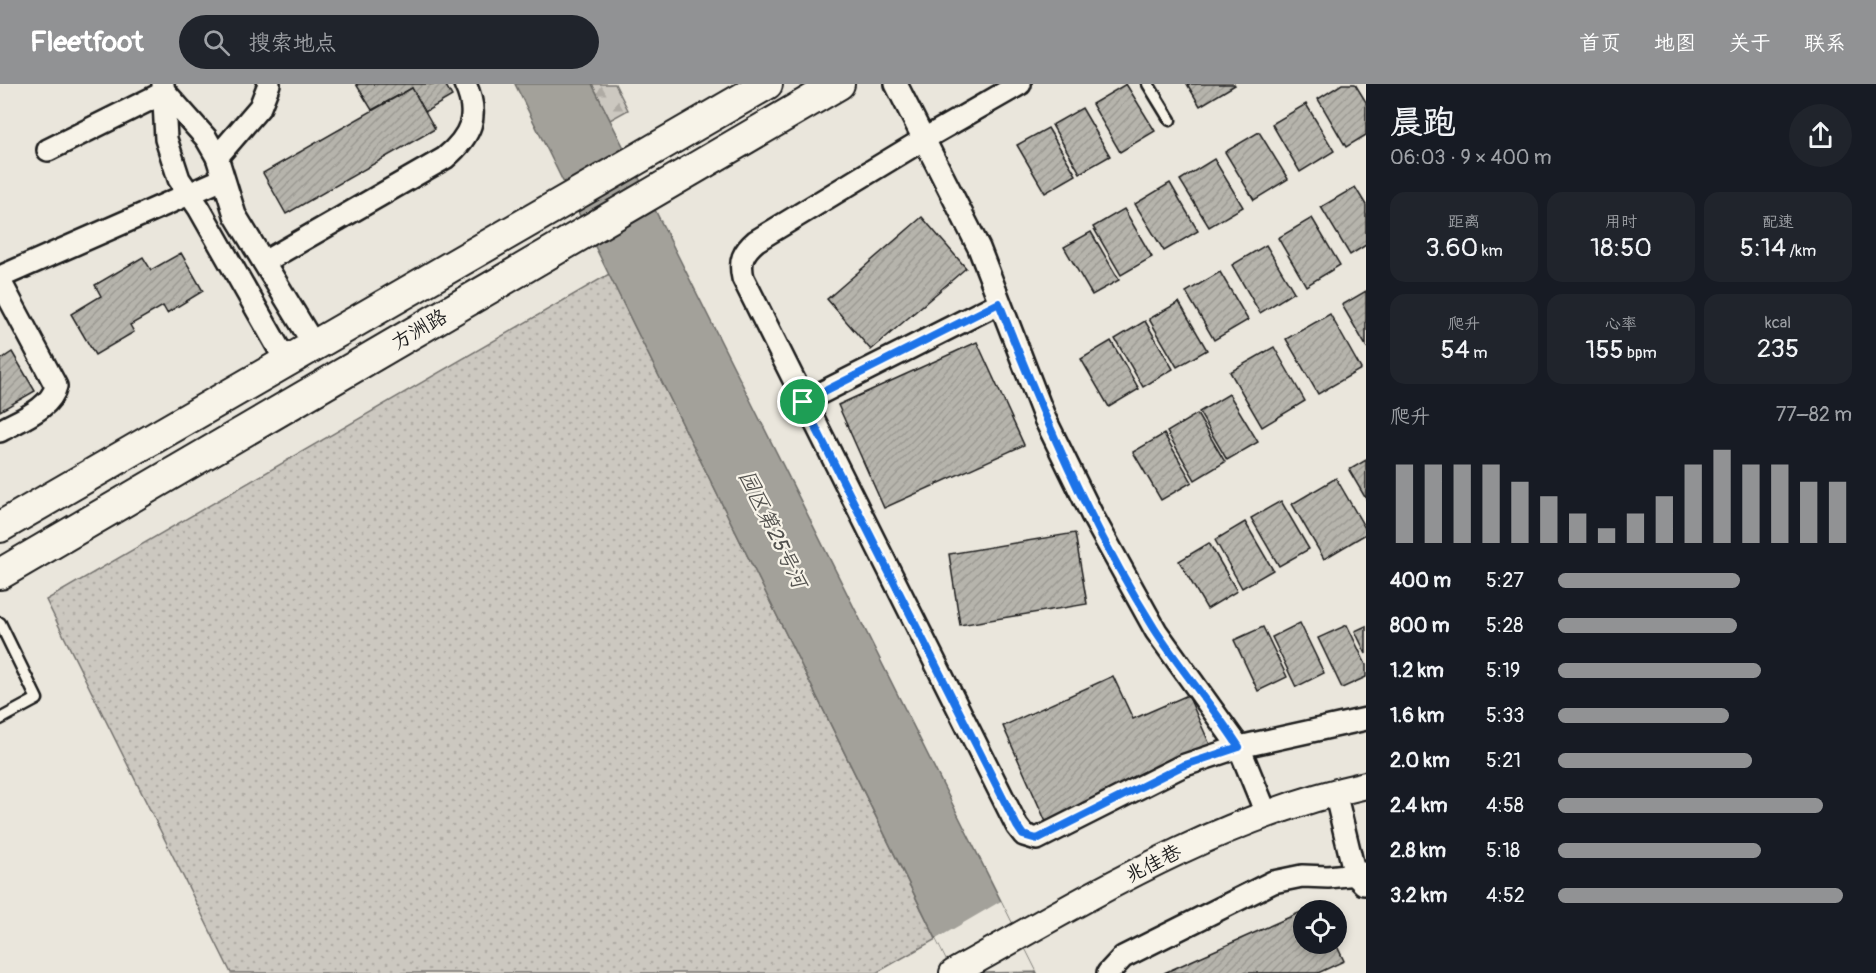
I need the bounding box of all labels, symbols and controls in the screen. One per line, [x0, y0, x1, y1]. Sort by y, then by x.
search box [179, 15, 599, 69]
text: Fleetfoot [30, 25, 143, 60]
icon: search [200, 26, 233, 59]
text: 搜索地点 [248, 29, 336, 57]
text: 首页 [1579, 30, 1621, 57]
text: 地图 [1654, 30, 1696, 57]
text: 关于 [1729, 30, 1771, 57]
text: 联系 [1804, 30, 1846, 57]
text: 晨跑 [1390, 102, 1456, 143]
button: share [1789, 104, 1852, 167]
text: 06:03 · 9 × 400 m [1390, 145, 1552, 170]
text: 距离 [1448, 212, 1480, 232]
text: 用时 [1605, 212, 1637, 232]
text: 配速 [1762, 212, 1794, 232]
text: 3.60 [1425, 232, 1478, 264]
text: 18:50 [1590, 232, 1652, 264]
text: 5:14 [1740, 232, 1786, 264]
text: km [1478, 241, 1503, 261]
text: /km [1786, 241, 1816, 261]
street label: 方洲路 [387, 303, 452, 355]
text: kcal [1765, 313, 1791, 333]
text: 爬升 [1448, 314, 1480, 334]
text: 心率 [1605, 314, 1637, 334]
text: 235 [1757, 333, 1799, 365]
text: 54 [1441, 334, 1470, 366]
text: 155 [1585, 334, 1624, 366]
text: m [1470, 343, 1487, 363]
text: bpm [1624, 343, 1657, 363]
pin [777, 376, 828, 427]
icon: arrive [786, 385, 819, 418]
text: 77–82 m [1776, 402, 1852, 427]
text: 爬升 [1390, 404, 1430, 429]
water label: 园区第25号河 [732, 466, 814, 595]
text: 400 m [1390, 568, 1451, 593]
text: 5:27 [1486, 568, 1524, 593]
text: 800 m [1390, 613, 1450, 638]
text: 5:28 [1486, 613, 1523, 638]
text: 1.2 km [1390, 658, 1444, 683]
text: 5:19 [1486, 658, 1520, 683]
text: 1.6 km [1390, 703, 1444, 728]
text: 5:33 [1486, 703, 1525, 728]
text: 2.0 km [1390, 748, 1450, 773]
text: 5:21 [1486, 748, 1521, 773]
text: 2.4 km [1390, 793, 1448, 818]
text: 4:58 [1486, 793, 1524, 818]
street label: 兆佳巷 [1121, 838, 1187, 888]
text: 2.8 km [1390, 838, 1446, 863]
text: 5:18 [1486, 838, 1520, 863]
text: 3.2 km [1390, 883, 1447, 908]
text: 4:52 [1486, 883, 1525, 908]
map controls [1293, 900, 1347, 954]
button: locate [1293, 900, 1347, 954]

